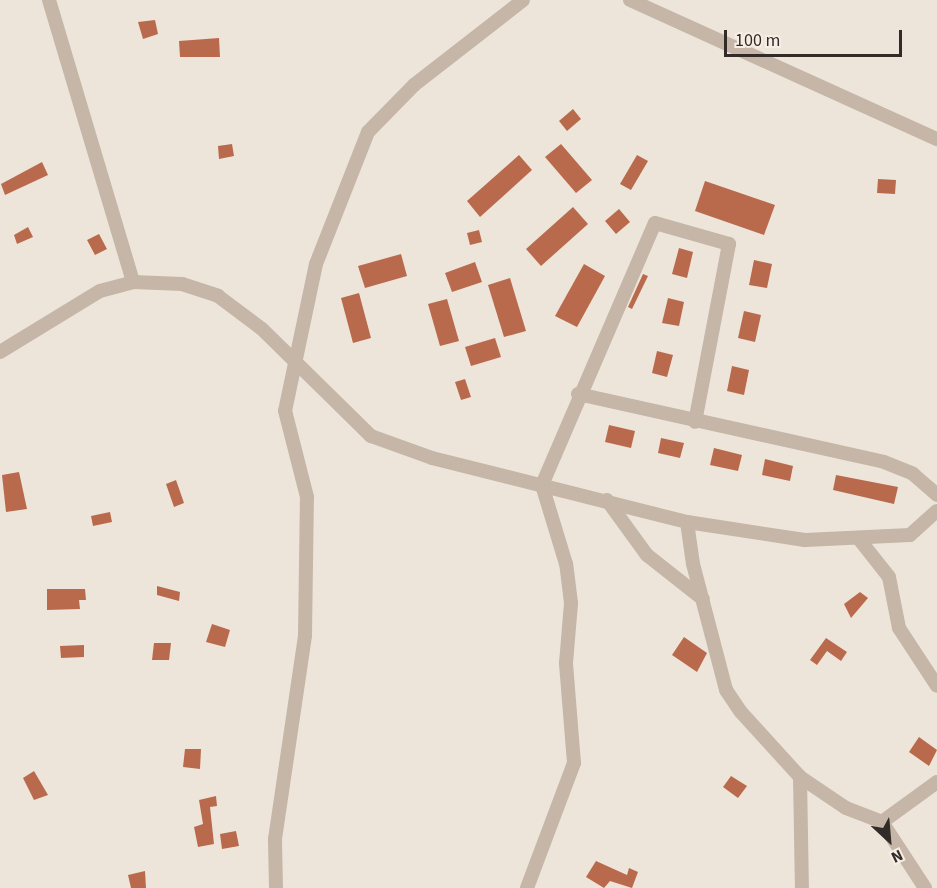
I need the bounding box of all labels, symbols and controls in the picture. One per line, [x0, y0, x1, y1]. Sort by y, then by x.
scale bar [727, 18, 906, 56]
text: 100 m [735, 28, 780, 53]
north arrow [859, 810, 919, 870]
text: N [887, 844, 907, 868]

